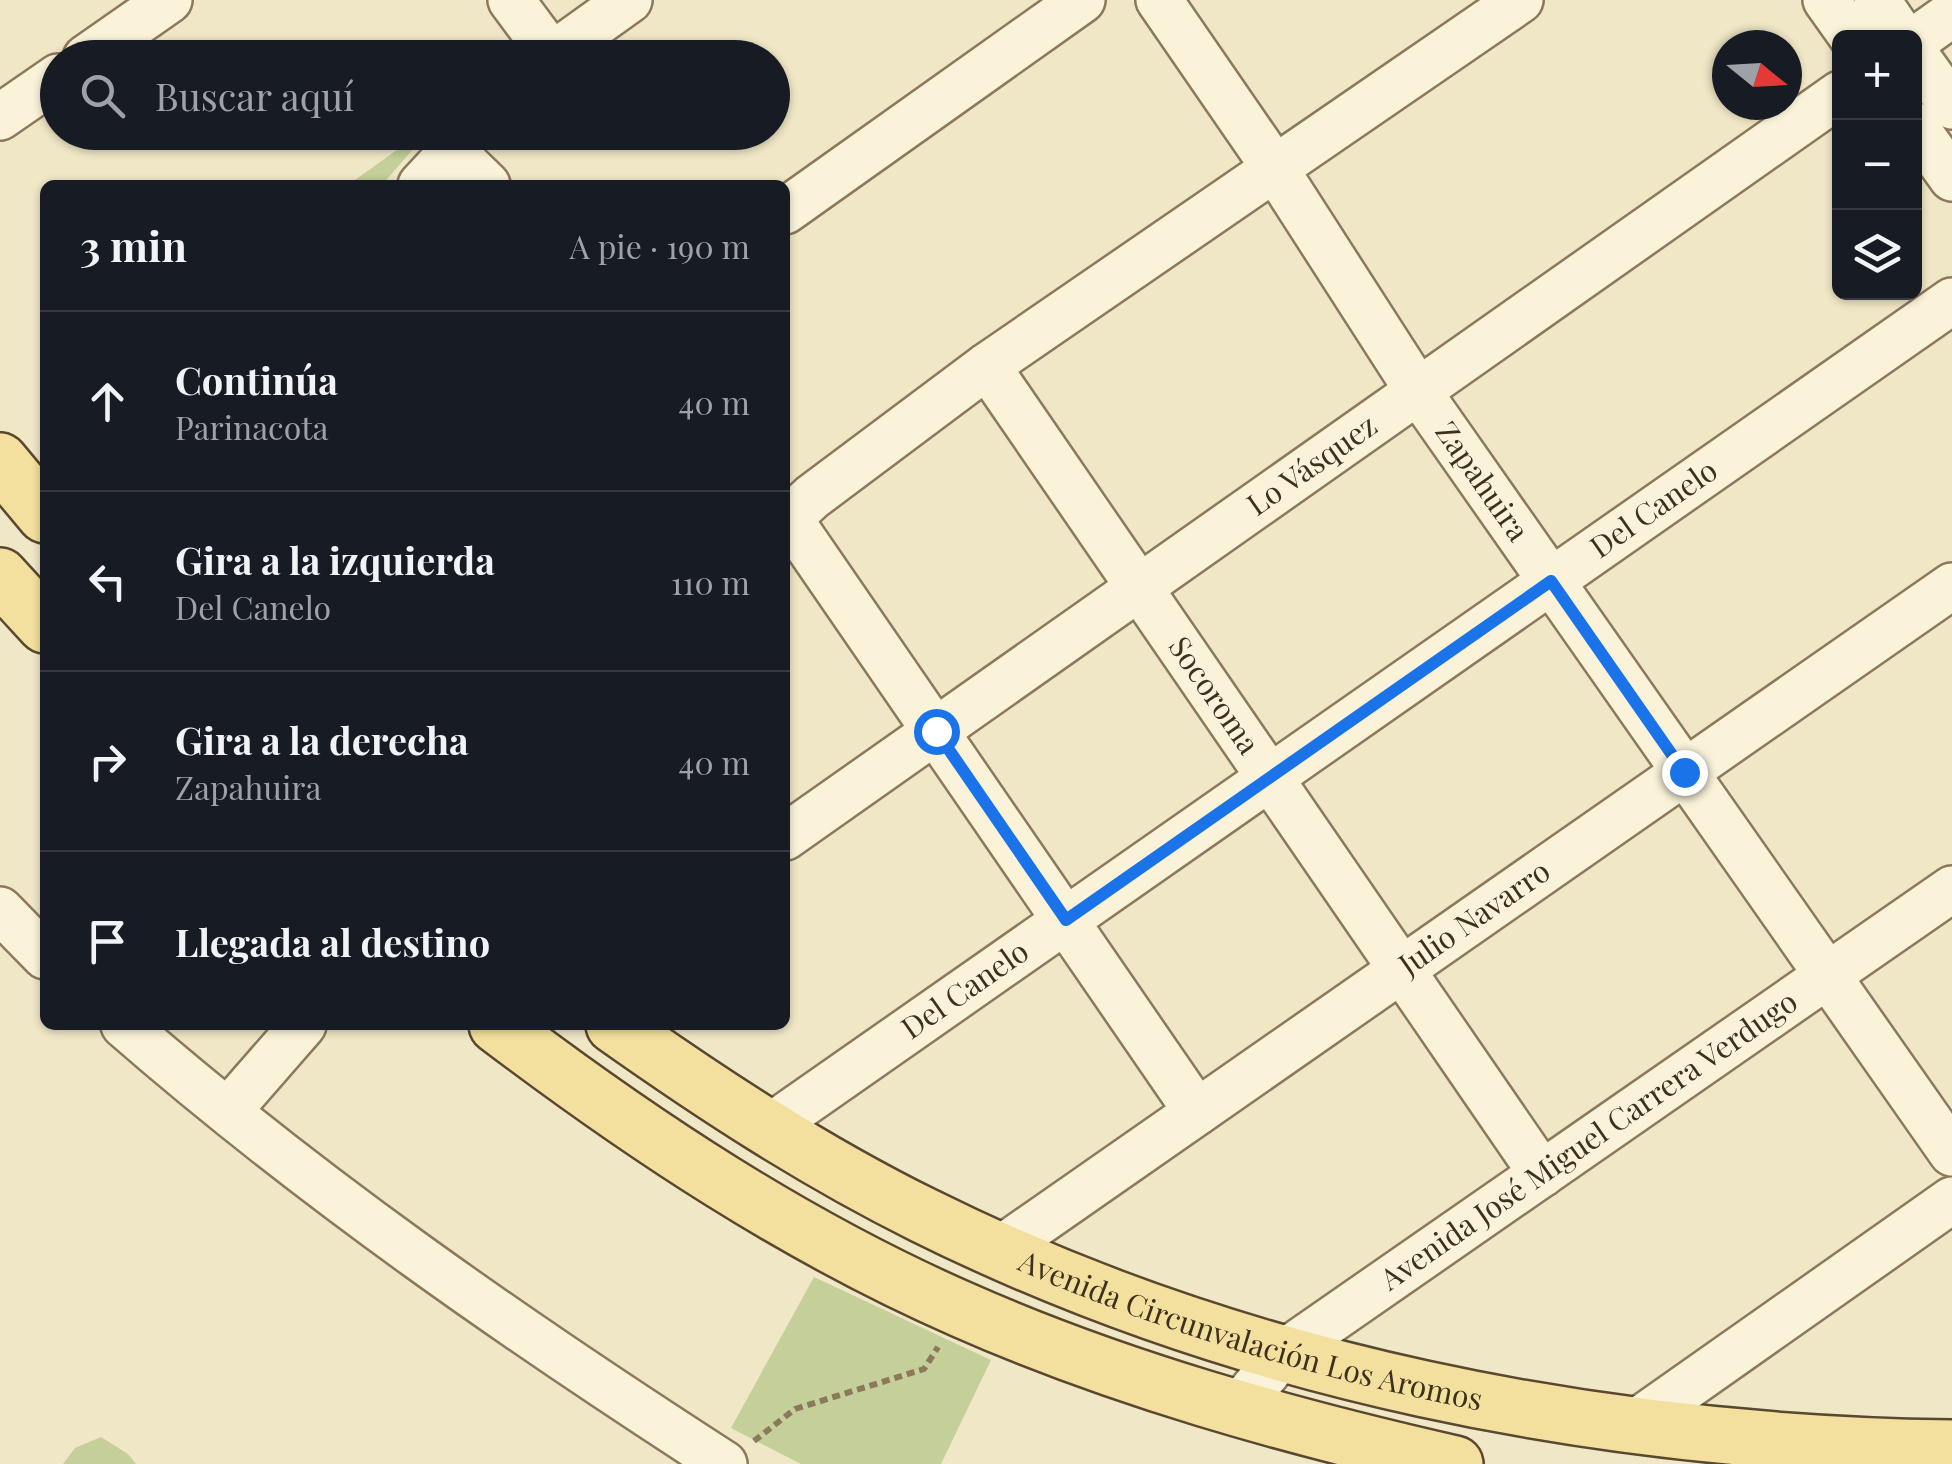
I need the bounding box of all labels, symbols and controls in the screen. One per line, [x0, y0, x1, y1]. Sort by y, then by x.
north arrow [1712, 30, 1802, 120]
map controls [1832, 30, 1922, 300]
button: + [1832, 30, 1922, 120]
search box [40, 40, 790, 150]
icon: search [75, 68, 130, 123]
text: Buscar aquí [155, 70, 354, 121]
button: − [1832, 120, 1922, 210]
button: layers [1832, 210, 1922, 300]
text: 3 min [80, 217, 187, 273]
text: A pie · 190 m [570, 224, 750, 267]
text: Continúa [175, 354, 338, 405]
icon: ahead [80, 374, 135, 429]
text: 40 m [679, 380, 750, 423]
street label: Lo Vásquez [1238, 404, 1384, 523]
text: Parinacota [175, 405, 328, 448]
street label: Zapahuira [1428, 413, 1539, 548]
street label: Del Canelo [1581, 449, 1724, 566]
text: Gira a la izquierda [175, 534, 495, 585]
icon: left [80, 554, 135, 609]
text: 110 m [671, 560, 750, 603]
text: Del Canelo [175, 585, 331, 628]
street label: Socoroma [1161, 628, 1270, 761]
route start [914, 709, 960, 755]
text: Gira a la derecha [175, 714, 469, 765]
icon: right [80, 734, 135, 789]
text: 40 m [679, 740, 750, 783]
route end [1662, 750, 1708, 796]
text: Zapahuira [175, 765, 321, 808]
street label: Julio Navarro [1389, 850, 1557, 984]
icon: arrive [80, 914, 135, 969]
text: Llegada al destino [175, 916, 490, 967]
street label: Del Canelo [893, 930, 1036, 1047]
street label: Avenida José Miguel Carrera Verdugo [1371, 981, 1804, 1299]
street label: Avenida Circunvalación Los Aromos [1012, 1240, 1486, 1418]

